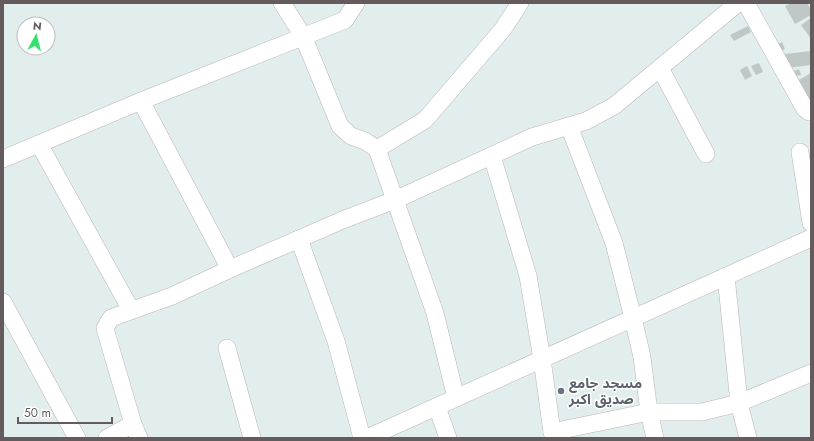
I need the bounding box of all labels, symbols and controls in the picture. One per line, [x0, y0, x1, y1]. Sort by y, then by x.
north arrow [16, 16, 56, 56]
text: N [32, 18, 43, 35]
place label: مسجد جامع صدیق اکبر [568, 373, 642, 409]
marker: مسجد جامع صدیق اکبر [556, 386, 566, 396]
scale bar [18, 399, 112, 425]
text: 50 m [24, 404, 51, 422]

